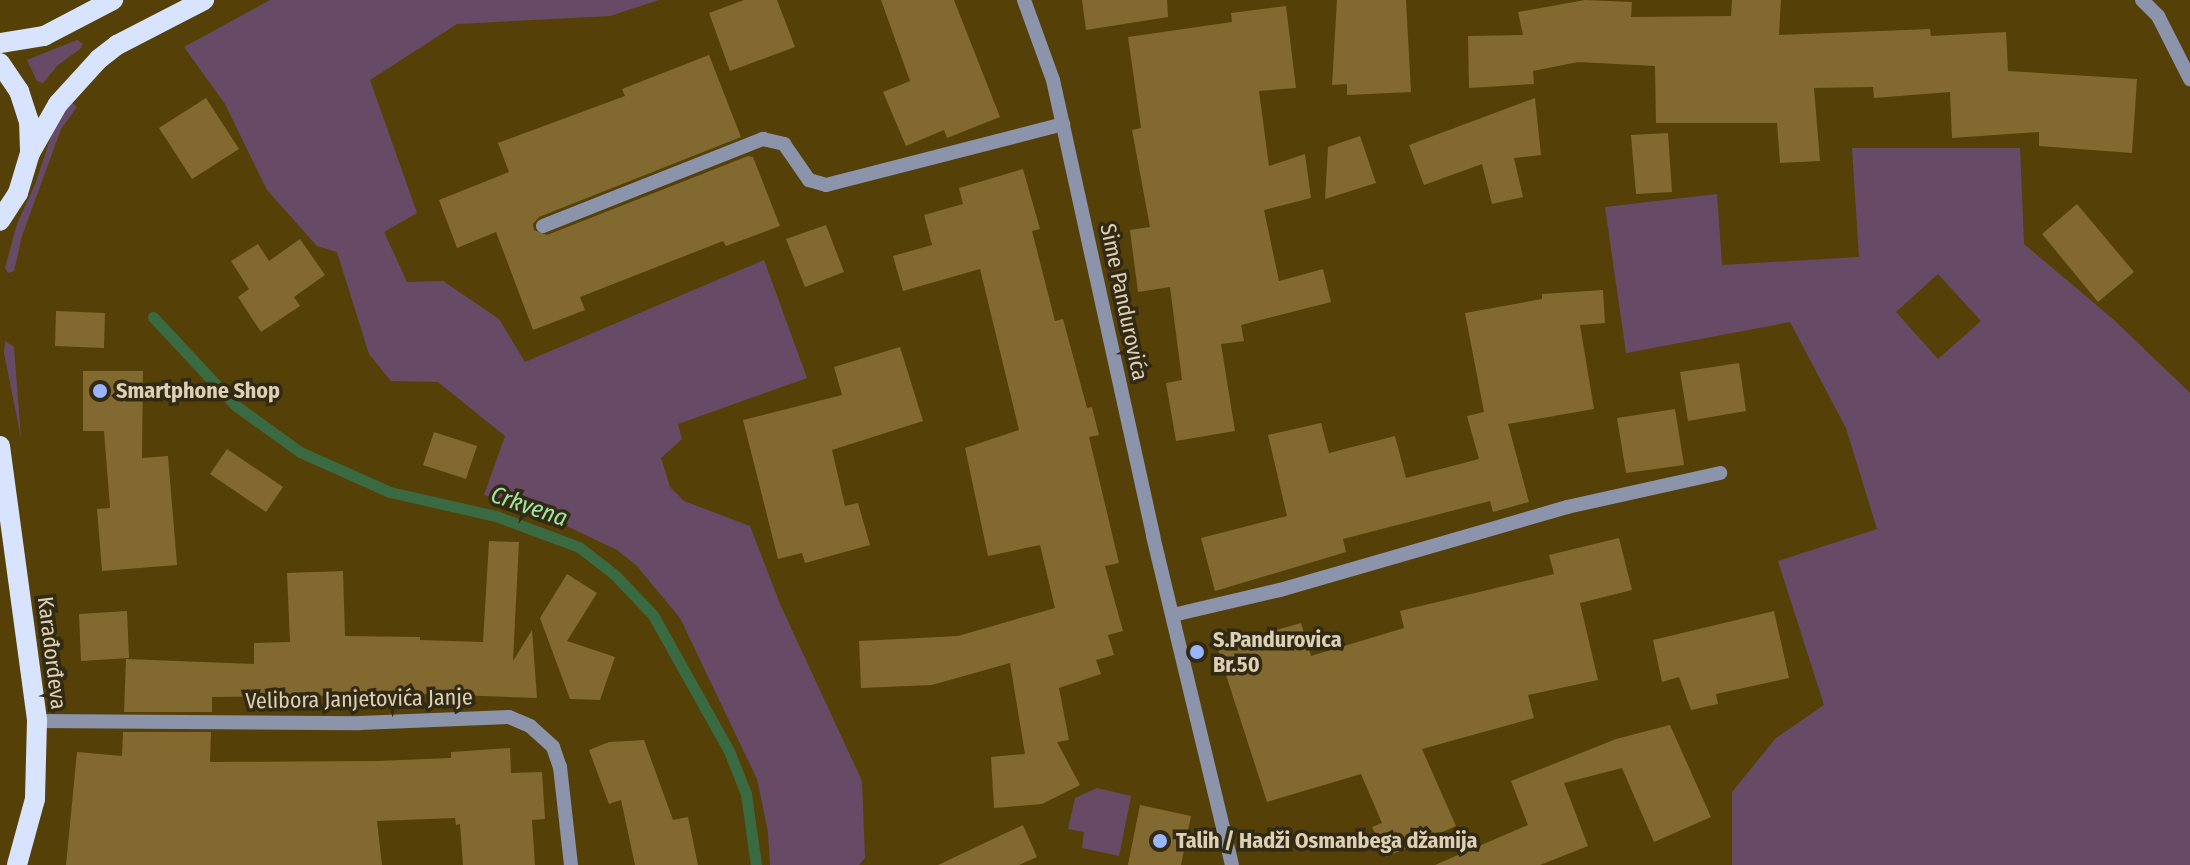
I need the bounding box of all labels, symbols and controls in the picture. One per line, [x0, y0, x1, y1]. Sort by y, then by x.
street label: Sime Pandurovića [1095, 221, 1153, 383]
place label: Smartphone Shop [116, 378, 280, 404]
marker: Smartphone Shop [91, 382, 109, 400]
water label: Crkvena [487, 481, 571, 533]
street label: Karađorđeva [32, 595, 72, 711]
place label: S.Pandurovica Br.50 [1213, 626, 1342, 678]
marker: S.Pandurovica Br.50 [1188, 643, 1206, 661]
street label: Velibora Janjetovića Janje [245, 684, 473, 714]
place label: Talih / Hadži Osmanbega džamija [1176, 828, 1478, 854]
marker: Talih / Hadži Osmanbega džamija [1151, 832, 1169, 850]

